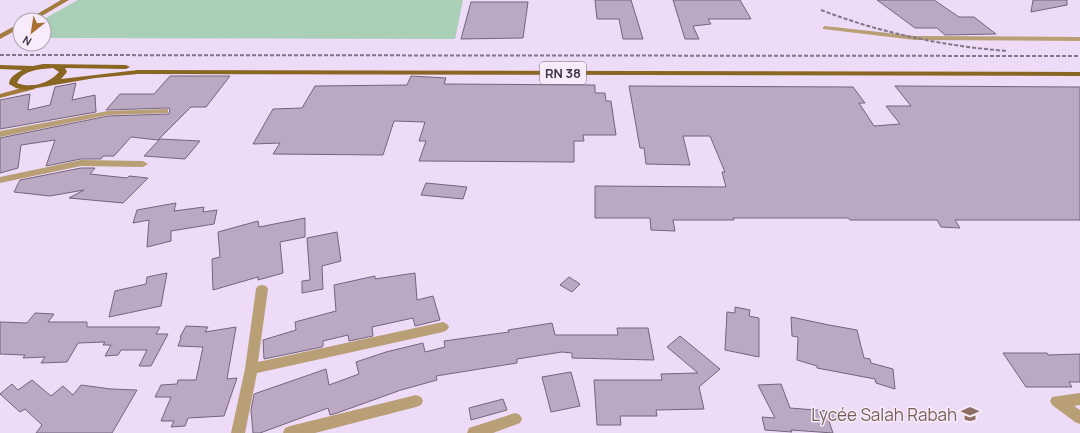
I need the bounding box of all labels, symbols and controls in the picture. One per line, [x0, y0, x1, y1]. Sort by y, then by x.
north arrow [12, 12, 52, 52]
text: N [19, 33, 34, 50]
road number: RN 38 [540, 62, 586, 84]
place label: Lycée Salah Rabah [811, 403, 957, 426]
school or university icon: Lycée Salah Rabah [960, 404, 980, 424]

